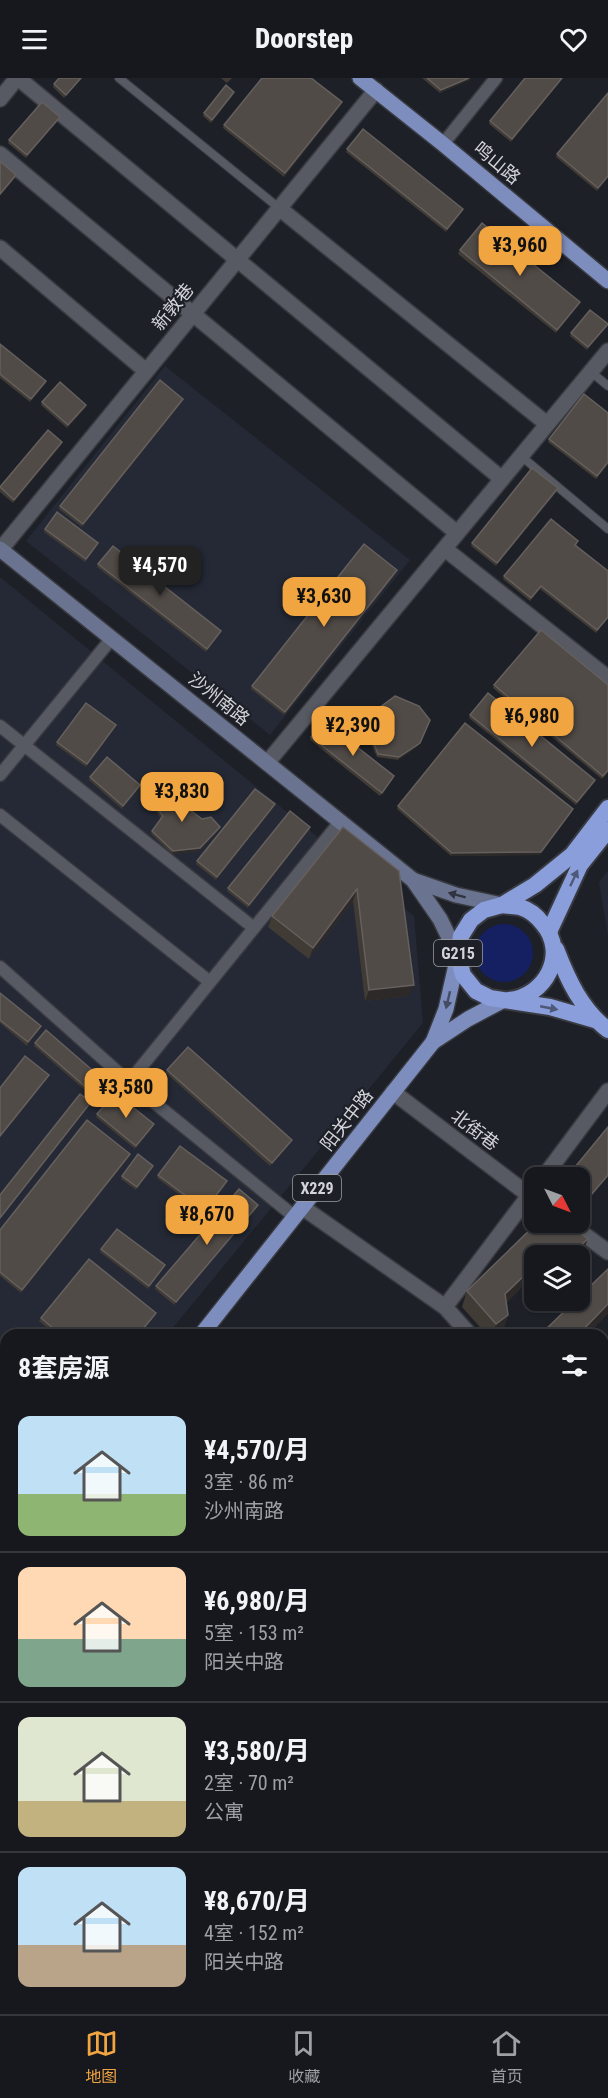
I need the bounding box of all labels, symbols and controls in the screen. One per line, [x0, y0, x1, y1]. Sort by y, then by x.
icon: menu [18, 23, 51, 56]
text: Doorstep [255, 23, 353, 55]
icon: heart [557, 23, 590, 56]
street label: 鸣山路 [470, 137, 525, 188]
pin: ¥3,960 [471, 226, 569, 277]
text: ¥3,960 [493, 233, 547, 257]
street label: 新敦巷 [147, 279, 198, 334]
pin: ¥4,570 [111, 546, 209, 597]
text: ¥4,570 [133, 553, 187, 577]
pin: ¥3,630 [275, 577, 373, 628]
text: ¥3,630 [297, 584, 351, 608]
street label: 沙州南路 [185, 668, 254, 729]
pin: ¥6,980 [483, 697, 581, 748]
text: ¥6,980 [505, 704, 559, 728]
pin: ¥2,390 [304, 706, 402, 757]
text: ¥2,390 [326, 713, 380, 737]
pin: ¥3,830 [133, 772, 231, 823]
text: ¥3,830 [155, 779, 209, 803]
one-way arrow [569, 870, 578, 887]
one-way arrow [448, 890, 466, 899]
road number: G215 [434, 940, 482, 966]
one-way arrow [442, 990, 452, 1009]
one-way arrow [540, 1004, 559, 1013]
pin: ¥3,580 [77, 1068, 175, 1119]
text: ¥3,580 [99, 1075, 153, 1099]
street label: 阳关中路 [316, 1085, 377, 1155]
street label: 北街巷 [447, 1105, 503, 1154]
north arrow [524, 1167, 590, 1233]
map controls [524, 1167, 590, 1311]
road number: X229 [293, 1175, 341, 1201]
pin: ¥8,670 [158, 1195, 256, 1246]
text: ¥8,670 [180, 1202, 234, 1226]
button: layers [524, 1245, 590, 1311]
icon: filters [558, 1349, 591, 1382]
text: 8套房源 [18, 1353, 109, 1383]
text: ¥4,570/月 [204, 1435, 310, 1465]
icon: home [66, 1440, 138, 1512]
text: 3室 · 86 m² [204, 1470, 294, 1494]
text: 沙州南路 [204, 1499, 284, 1523]
text: ¥6,980/月 [204, 1586, 310, 1616]
icon: home [66, 1591, 138, 1663]
text: 5室 · 153 m² [204, 1621, 304, 1645]
text: 阳关中路 [204, 1650, 284, 1674]
text: ¥3,580/月 [204, 1736, 310, 1766]
icon: home [66, 1741, 138, 1813]
text: 2室 · 70 m² [204, 1771, 294, 1795]
text: 公寓 [204, 1800, 244, 1824]
text: ¥8,670/月 [204, 1886, 310, 1916]
icon: home [66, 1891, 138, 1963]
text: 4室 · 152 m² [204, 1921, 304, 1945]
text: 阳关中路 [204, 1950, 284, 1974]
tab: 地图 [85, 2027, 118, 2087]
tab: 收藏 [287, 2027, 320, 2087]
tab: 首页 [490, 2027, 523, 2087]

